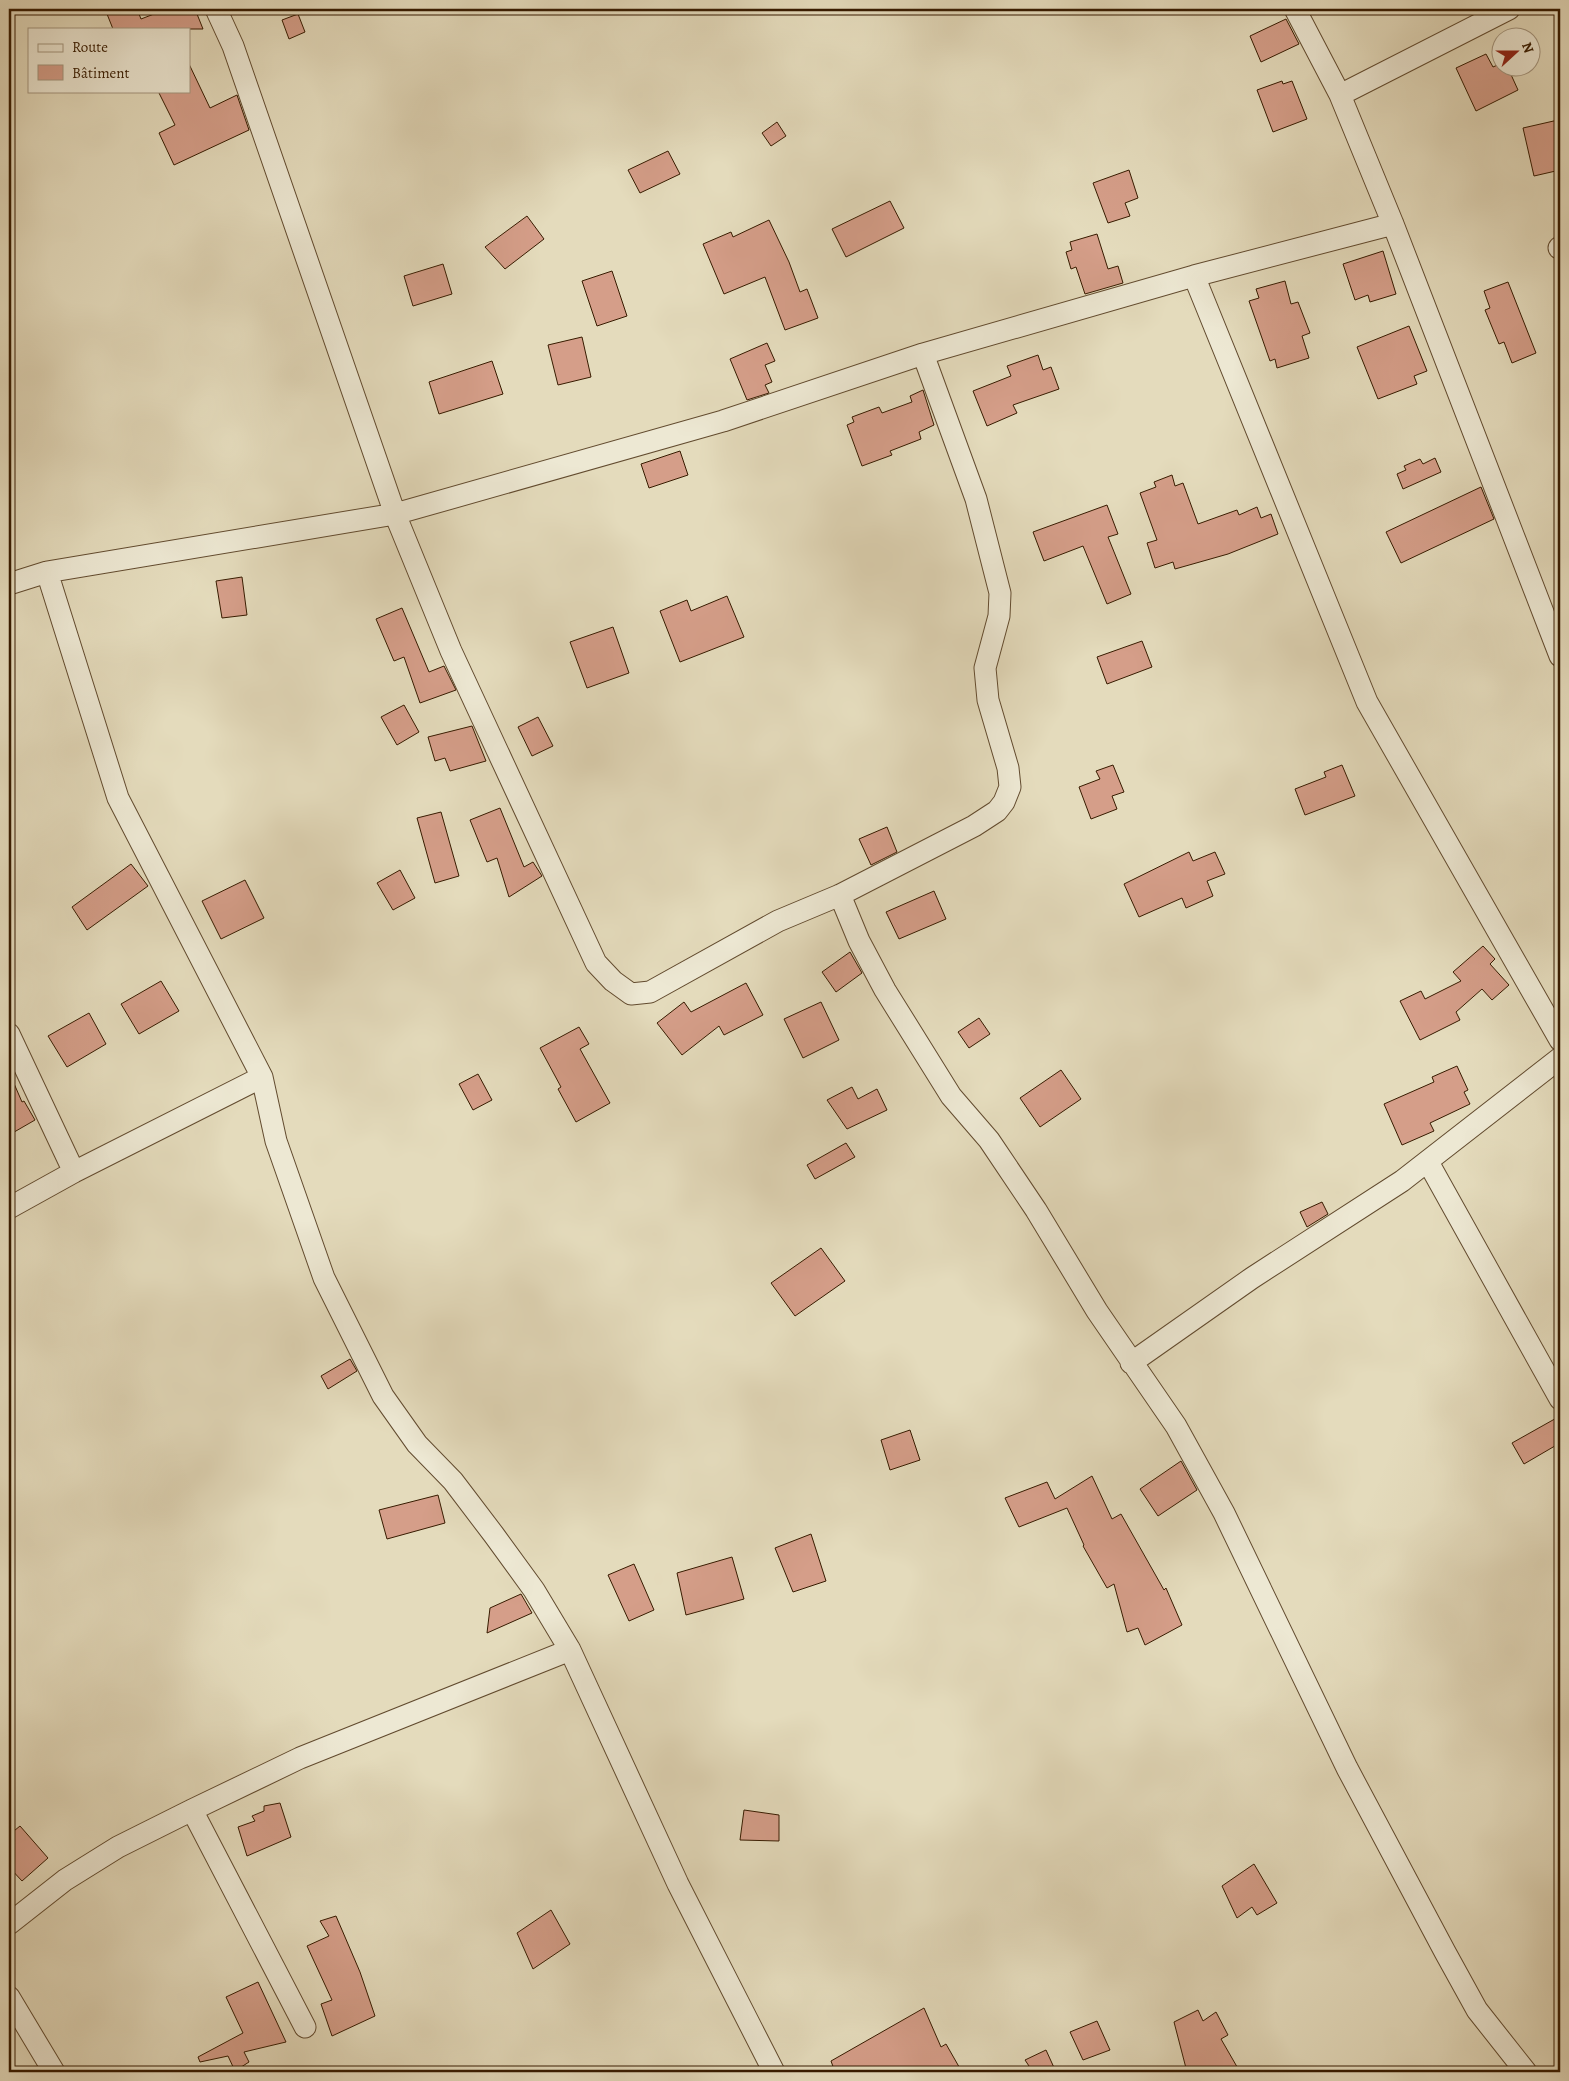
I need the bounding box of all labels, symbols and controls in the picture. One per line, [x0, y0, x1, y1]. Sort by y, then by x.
legend [28, 28, 190, 92]
north arrow [1492, 28, 1542, 78]
text: Route [72, 37, 108, 57]
text: N [1517, 39, 1538, 56]
text: Bâtiment [72, 63, 130, 83]

